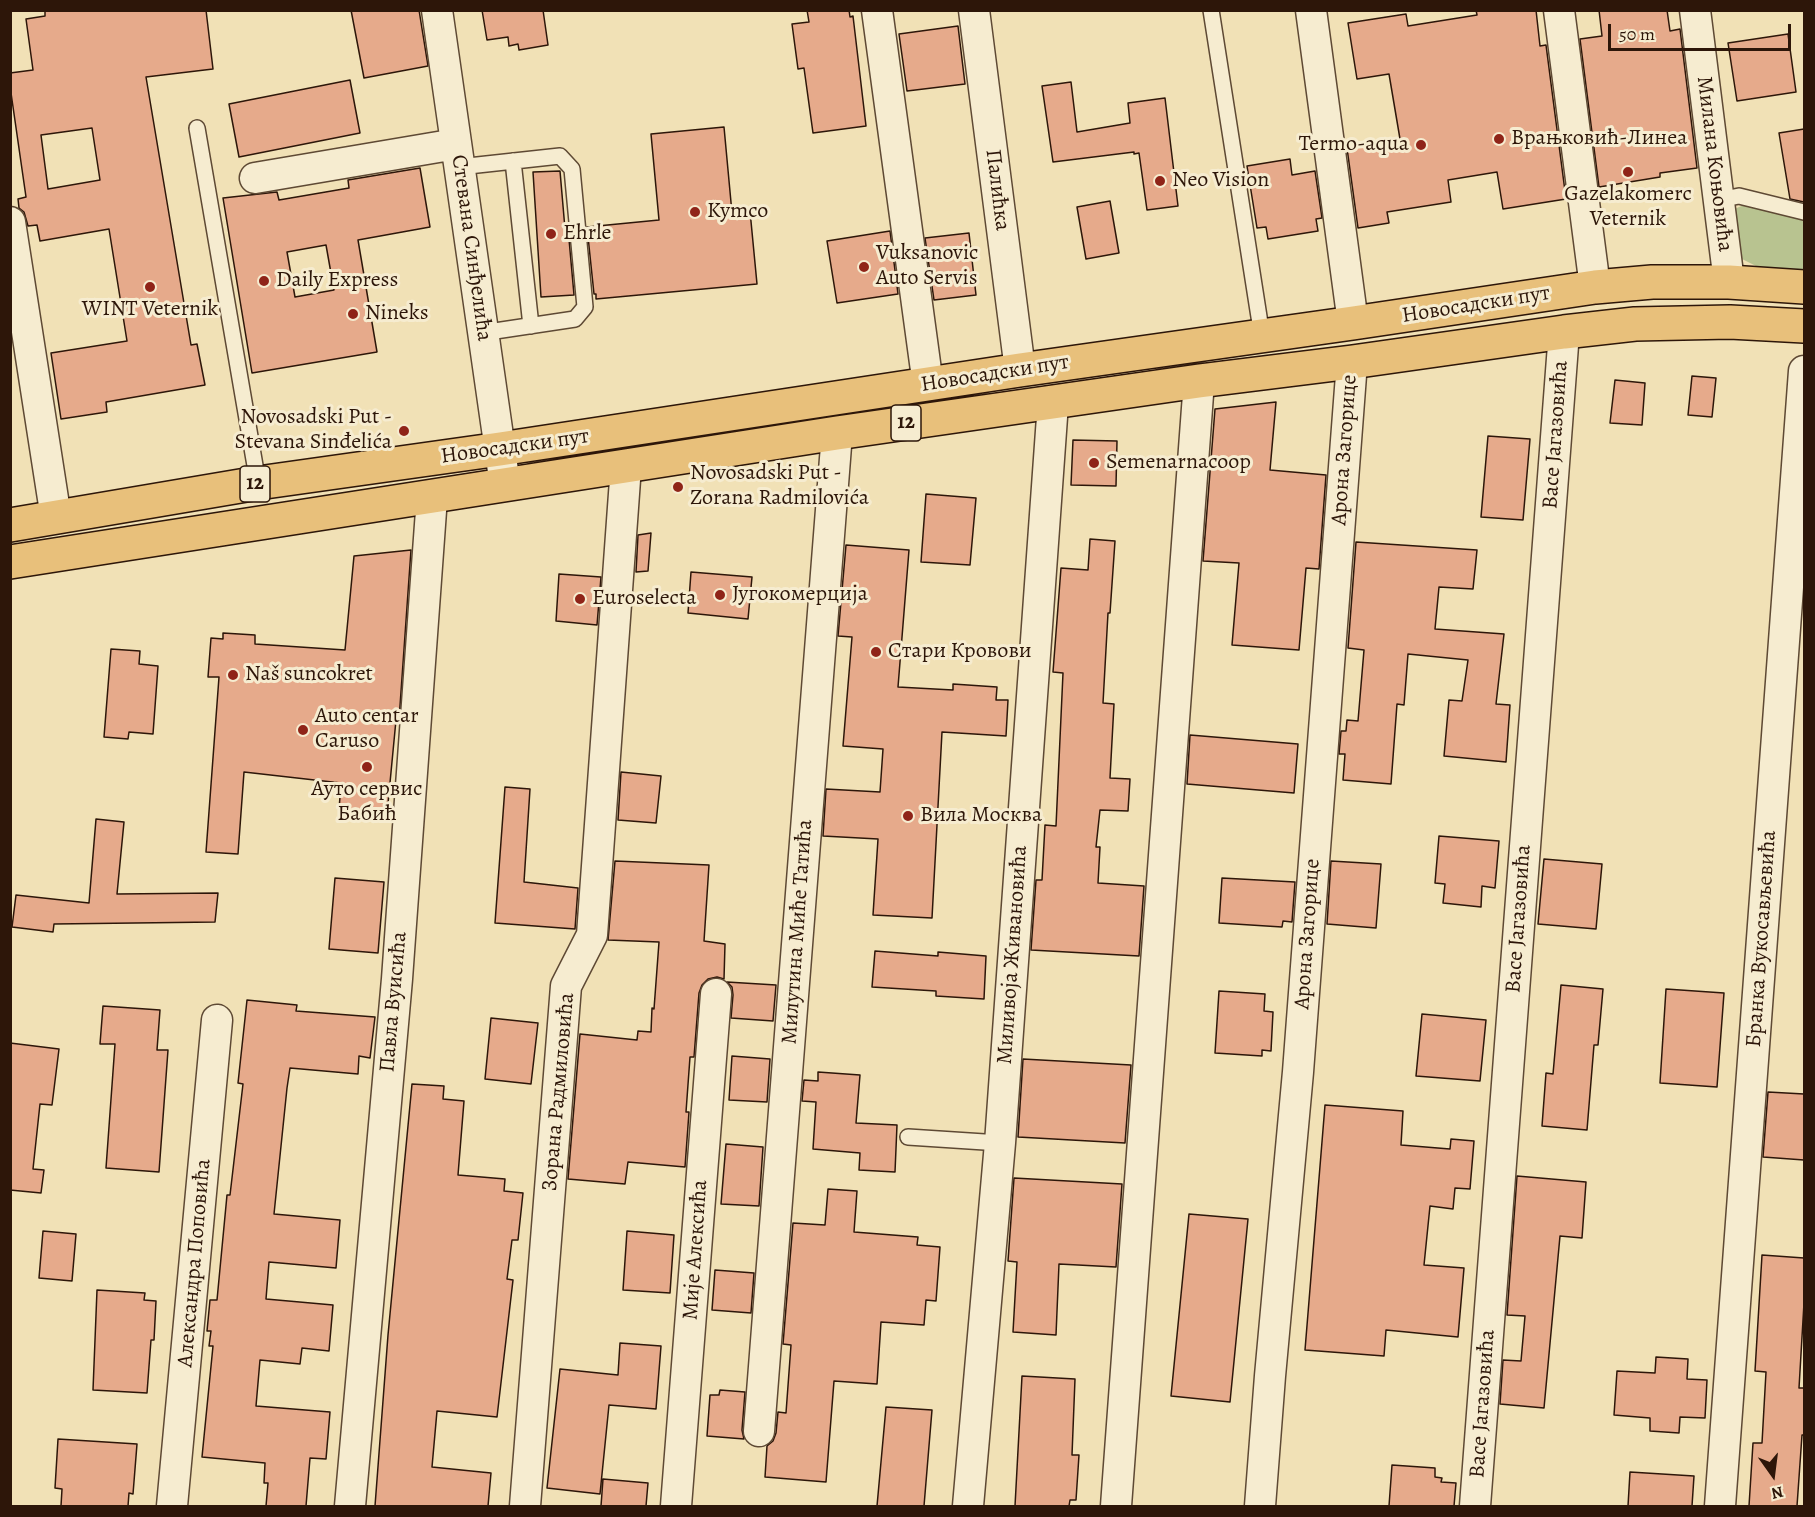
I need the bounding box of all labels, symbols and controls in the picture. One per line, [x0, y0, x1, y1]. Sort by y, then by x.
scale bar [1611, 12, 1794, 50]
text: 50 m [1619, 22, 1655, 46]
street label: Милана Коњовића [1690, 75, 1738, 253]
place label: Врањковић-Линеа [1511, 126, 1687, 152]
place label: Termo-aqua [1299, 132, 1409, 158]
marker: Врањковић-Линеа [1492, 132, 1506, 146]
marker: Termo-aqua [1414, 138, 1428, 152]
street label: Палићка [979, 148, 1015, 232]
street label: Стевана Синђелића [445, 153, 497, 343]
marker: Gazelakomerc Veternik [1621, 165, 1635, 179]
place label: Neo Vision [1172, 168, 1269, 194]
marker: Neo Vision [1153, 174, 1167, 188]
place label: Gazelakomerc Veternik [1564, 182, 1692, 234]
place label: Kymco [707, 199, 768, 225]
marker: Kymco [688, 205, 702, 219]
place label: Ehrle [563, 221, 611, 247]
marker: Ehrle [544, 227, 558, 241]
place label: Vuksanovic Auto Servis [876, 241, 978, 292]
marker: Vuksanovic Auto Servis [857, 260, 871, 274]
place label: Daily Express [276, 268, 398, 294]
marker: Daily Express [257, 274, 271, 288]
marker: WINT Veternik [143, 280, 157, 294]
street label: Новосадски пут [1400, 280, 1552, 330]
place label: WINT Veternik [82, 297, 218, 323]
place label: Nineks [365, 301, 428, 327]
marker: Nineks [346, 307, 360, 321]
street label: Новосадски пут [919, 349, 1071, 399]
street label: Васе Јагазовића [1538, 360, 1574, 510]
street label: Арона Загорице [1327, 374, 1363, 526]
place label: Novosadski Put - Stevana Sinđelića [235, 405, 392, 457]
road number: 12 [891, 405, 921, 441]
marker: Novosadski Put - Stevana Sinđelića [397, 424, 411, 438]
street label: Новосадски пут [439, 424, 591, 470]
place label: Semenarnacoop [1106, 450, 1251, 476]
marker: Semenarnacoop [1087, 456, 1101, 470]
place label: Novosadski Put - Zorana Radmilovića [690, 461, 869, 512]
road number: 12 [240, 466, 270, 502]
marker: Novosadski Put - Zorana Radmilovića [671, 480, 685, 494]
place label: Југокомерција [732, 582, 868, 608]
place label: Euroselecta [592, 586, 696, 612]
marker: Југокомерција [713, 588, 727, 602]
marker: Euroselecta [573, 592, 587, 606]
place label: Стари Кровови [888, 639, 1032, 665]
marker: Стари Кровови [869, 645, 883, 659]
place label: Naš suncokret [245, 662, 373, 688]
marker: Naš suncokret [226, 668, 240, 682]
place label: Auto centar Caruso [315, 704, 419, 756]
marker: Auto centar Caruso [296, 723, 310, 737]
marker: Ауто сервис Бабић [360, 760, 374, 774]
place label: Ауто сервис Бабић [311, 777, 423, 828]
place label: Вила Москва [920, 803, 1042, 829]
marker: Вила Москва [901, 809, 915, 823]
street label: Милутина Миће Татића [777, 819, 819, 1045]
street label: Бранка Вукосављевића [1741, 830, 1783, 1048]
street label: Васе Јагазовића [1501, 844, 1537, 994]
street label: Миливоја Живановића [992, 845, 1034, 1065]
street label: Арона Загорице [1290, 858, 1326, 1010]
street label: Павла Вуисића [375, 930, 413, 1074]
street label: Зорана Радмиловића [537, 992, 581, 1192]
street label: Александра Поповића [173, 1158, 217, 1368]
street label: Мије Алексића [678, 1179, 714, 1321]
street label: Васе Јагазовића [1465, 1329, 1501, 1479]
north arrow [1743, 1445, 1803, 1505]
text: N [1769, 1480, 1786, 1505]

